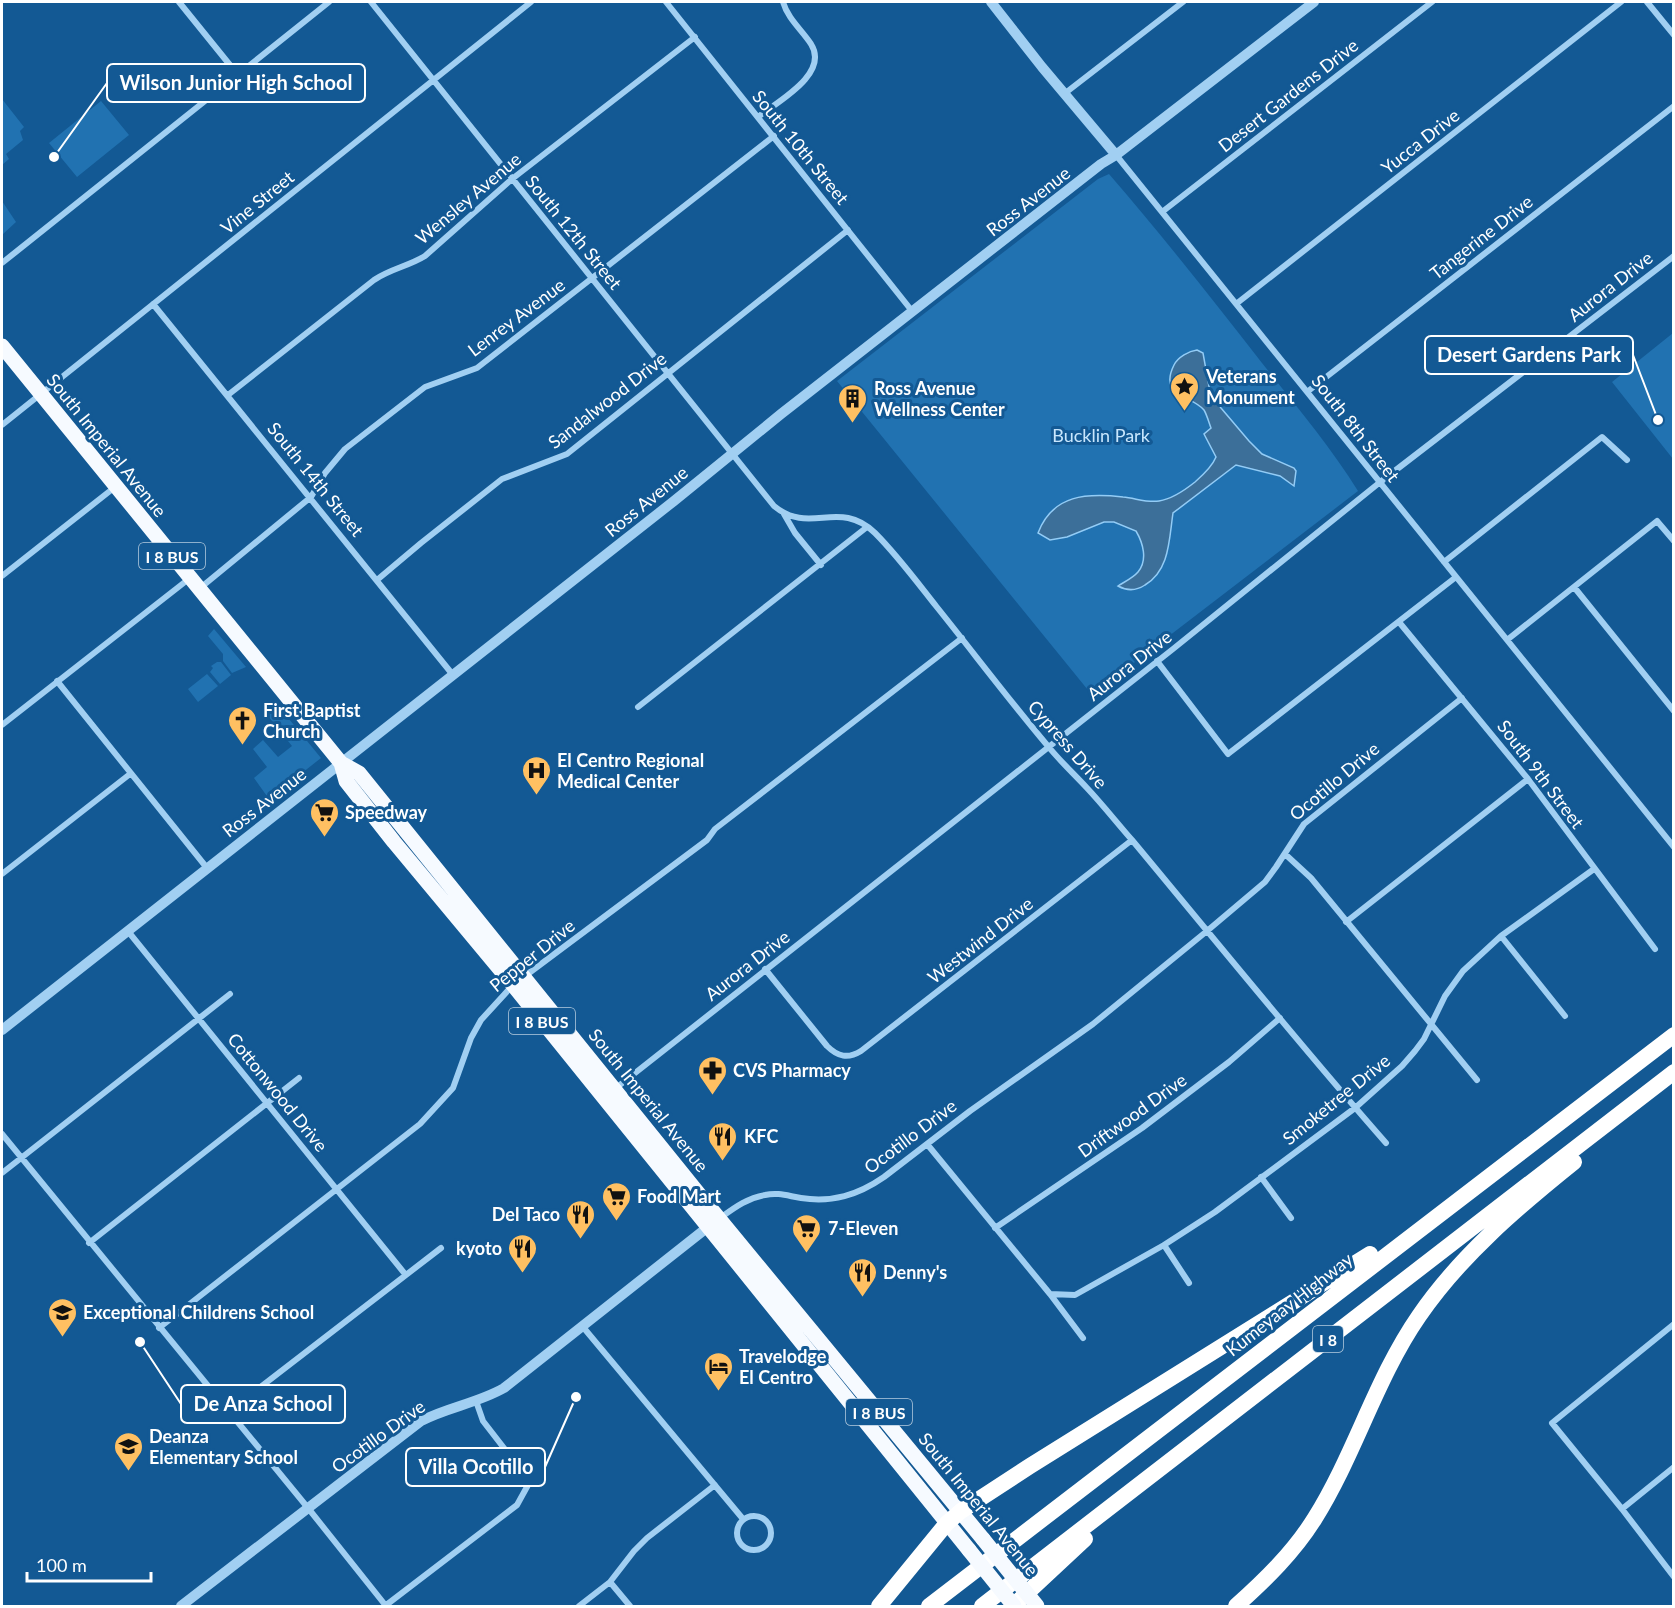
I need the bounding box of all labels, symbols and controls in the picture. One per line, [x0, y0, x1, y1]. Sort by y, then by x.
street label: Desert Gardens Drive [1214, 34, 1362, 156]
callout: Wilson Junior High School [107, 64, 365, 102]
text: Wilson Junior High School [119, 70, 353, 94]
street label: South 10th Street [748, 86, 854, 209]
street label: Yucca Drive [1376, 104, 1464, 178]
street label: Wensley Avenue [411, 147, 525, 249]
street label: Ross Avenue [982, 162, 1074, 240]
street label: Vine Street [216, 165, 299, 238]
street label: South 12th Street [521, 171, 627, 294]
street label: Tangerine Drive [1425, 190, 1537, 284]
street label: Aurora Drive [1563, 246, 1657, 326]
street label: Lenrey Avenue [463, 273, 569, 361]
callout: Desert Gardens Park [1425, 336, 1633, 374]
text: Desert Gardens Park [1437, 342, 1621, 366]
street label: Sandalwood Drive [544, 347, 670, 453]
place label: Veterans Monument [1205, 365, 1295, 408]
street label: South Imperial Avenue [42, 369, 172, 521]
place icon: Veterans Monument [1169, 370, 1201, 412]
street label: South 8th Street [1307, 370, 1405, 486]
place label: Ross Avenue Wellness Center [874, 377, 1005, 420]
building icon: Ross Avenue Wellness Center [837, 382, 869, 424]
street label: South 14th Street [263, 418, 369, 541]
park label: Bucklin Park [1052, 424, 1151, 446]
street label: Ross Avenue [600, 461, 692, 541]
road number: I 8 BUS [139, 543, 205, 569]
street label: Aurora Drive [1082, 625, 1176, 705]
street label: Cypress Drive [1024, 695, 1112, 793]
place label: First Baptist Church [263, 699, 361, 742]
church icon: First Baptist Church [226, 704, 258, 746]
street label: South 9th Street [1493, 715, 1589, 833]
street label: Ocotillo Drive [1285, 737, 1383, 825]
place label: El Centro Regional Medical Center [557, 749, 704, 792]
hospital icon: El Centro Regional Medical Center [520, 754, 552, 796]
street label: Ross Avenue [218, 763, 310, 841]
supermarket icon: Speedway [308, 796, 340, 838]
place label: Speedway [345, 801, 428, 823]
street label: Westwind Drive [923, 892, 1037, 988]
street label: Pepper Drive [485, 914, 579, 996]
street label: Aurora Drive [700, 925, 794, 1005]
road number: I 8 BUS [509, 1008, 575, 1034]
street label: South Imperial Avenue [584, 1024, 714, 1176]
street label: Cottonwood Drive [223, 1028, 333, 1156]
street label: Smoketree Drive [1278, 1049, 1394, 1149]
pharmacy icon: CVS Pharmacy [696, 1054, 728, 1096]
place label: CVS Pharmacy [733, 1059, 851, 1081]
street label: Driftwood Drive [1073, 1068, 1191, 1162]
street label: Ocotillo Drive [859, 1094, 961, 1178]
restaurant icon: KFC [707, 1120, 739, 1162]
place label: KFC [744, 1125, 778, 1147]
supermarket icon: Food Mart [600, 1180, 632, 1222]
place label: Food Mart [637, 1185, 721, 1207]
restaurant icon: Del Taco [565, 1198, 597, 1240]
place label: Del Taco [492, 1203, 560, 1225]
supermarket icon: 7-Eleven [791, 1212, 823, 1254]
place label: 7-Eleven [828, 1217, 898, 1239]
restaurant icon: kyoto [507, 1232, 539, 1274]
place label: kyoto [456, 1237, 502, 1259]
street label: Kumeyaay Highway [1221, 1247, 1357, 1360]
restaurant icon: Denny's [846, 1256, 878, 1298]
place label: Denny's [883, 1261, 947, 1283]
school or university icon: Exceptional Childrens School [46, 1296, 78, 1338]
place label: Exceptional Childrens School [83, 1301, 314, 1323]
road number: I 8 [1313, 1326, 1343, 1352]
place label: Travelodge El Centro [739, 1345, 827, 1388]
hotel icon: Travelodge El Centro [702, 1350, 734, 1392]
callout: De Anza School [181, 1385, 345, 1423]
text: De Anza School [193, 1391, 333, 1415]
street label: Ocotillo Drive [327, 1395, 429, 1477]
road number: I 8 BUS [846, 1399, 912, 1425]
place label: Deanza Elementary School [149, 1425, 298, 1468]
street label: South Imperial Avenue [914, 1428, 1044, 1580]
school or university icon: Deanza Elementary School [112, 1430, 144, 1472]
callout: Villa Ocotillo [406, 1448, 545, 1486]
text: Villa Ocotillo [417, 1454, 534, 1478]
scale bar [27, 1545, 152, 1583]
text: 100 m [36, 1554, 87, 1576]

